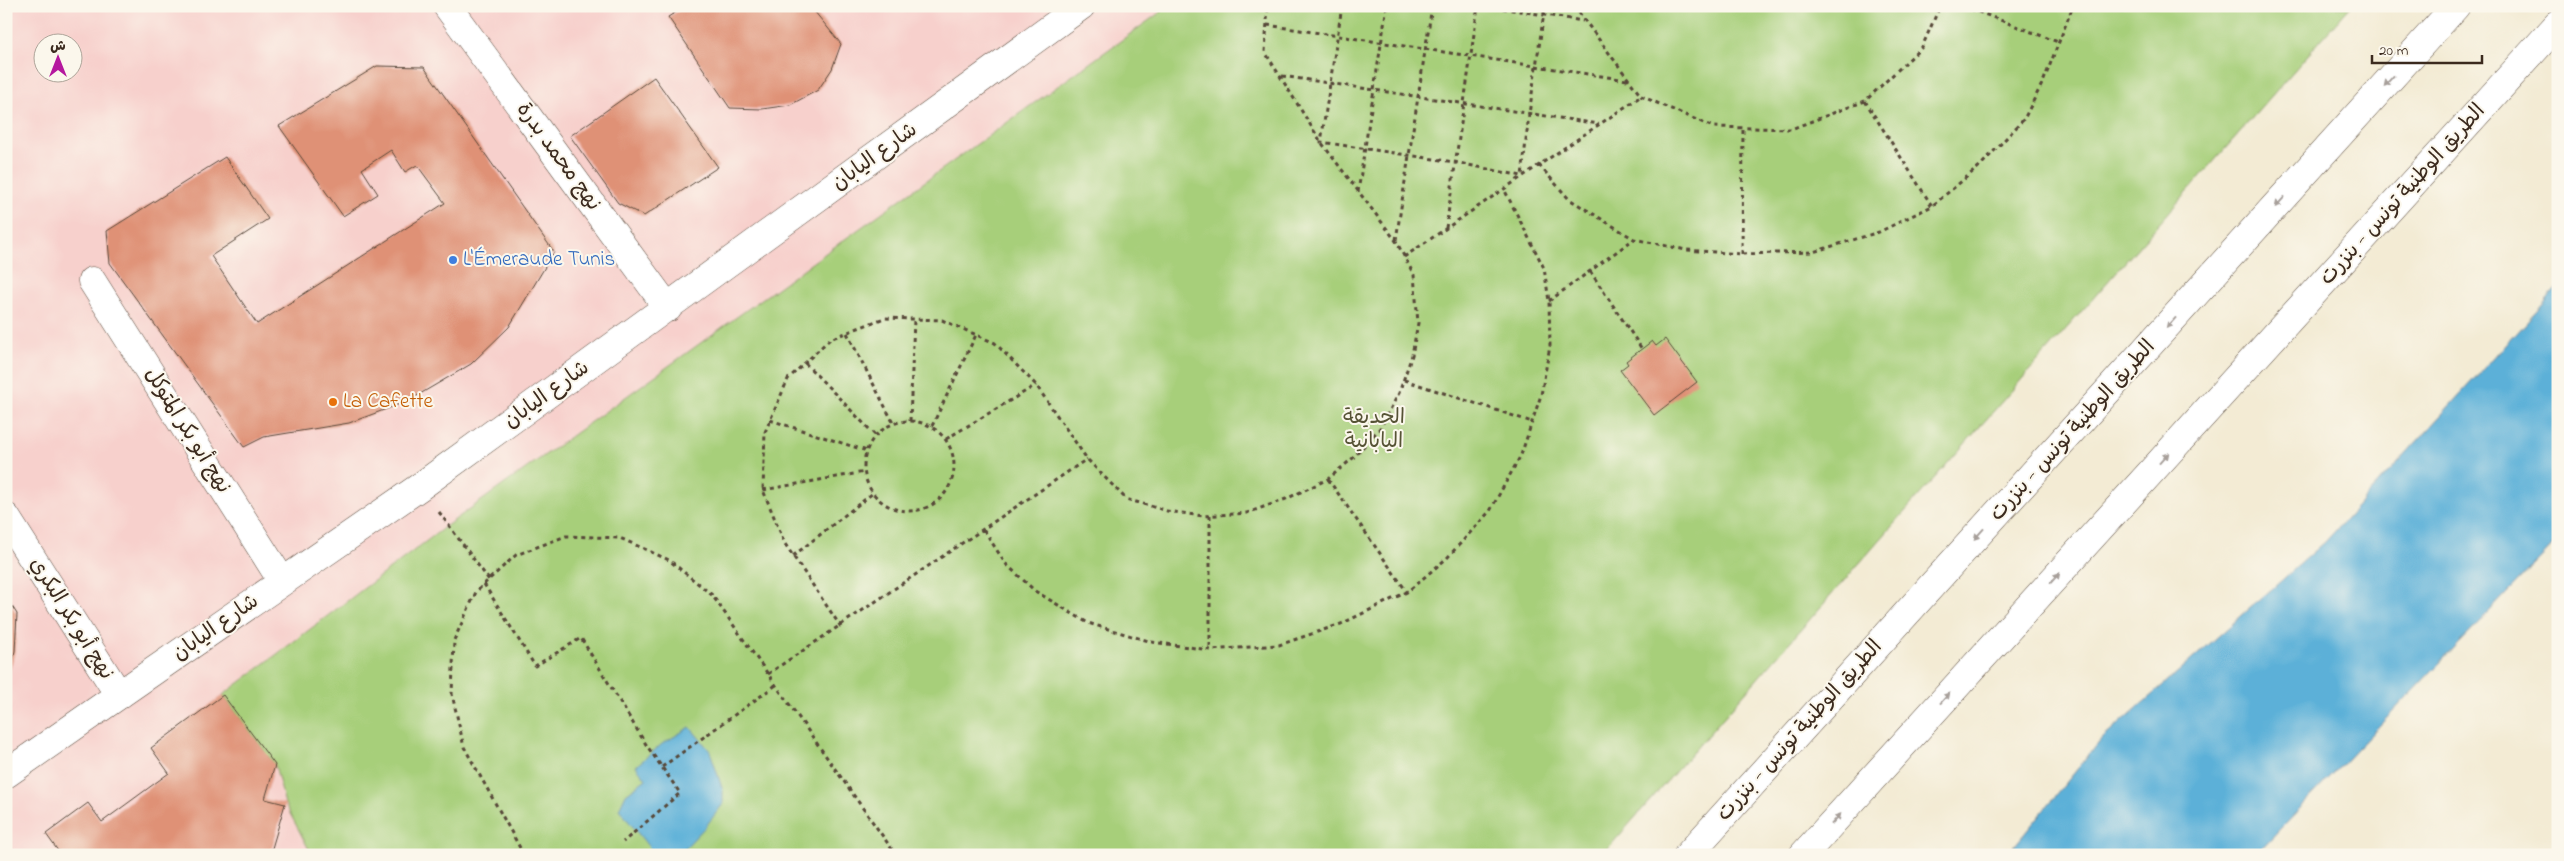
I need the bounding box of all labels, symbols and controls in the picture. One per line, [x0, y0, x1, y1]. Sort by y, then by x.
north arrow [32, 32, 82, 82]
scale bar [2372, 32, 2482, 64]
text: ش [50, 36, 66, 57]
text: 20 m [2379, 40, 2409, 62]
one-way arrow [2383, 75, 2395, 87]
street label: نهج محمد بدرة [508, 97, 608, 217]
street label: الطريق الوطنية تونس - بنزرت [2313, 98, 2493, 292]
street label: شارع اليابان [826, 116, 924, 198]
one-way arrow [2274, 196, 2286, 208]
place label: L'Émeraude Tunis [463, 245, 615, 275]
marker: L'Émeraude Tunis [447, 254, 459, 266]
one-way arrow [2165, 316, 2177, 328]
street label: الطريق الوطنية تونس - بنزرت [1983, 334, 2163, 528]
street label: شارع اليابان [498, 354, 596, 436]
street label: نهج أبو بكر المتوكل [136, 362, 238, 500]
place label: La Cafette [343, 387, 433, 417]
marker: La Cafette [327, 396, 339, 408]
park label: الحديقة اليابانية [1343, 403, 1405, 457]
one-way arrow [2158, 452, 2170, 464]
one-way arrow [1973, 527, 1985, 539]
street label: نهج أبو بكر البكري [21, 552, 121, 686]
one-way arrow [2049, 573, 2061, 585]
street label: شارع اليابان [167, 587, 265, 669]
street label: الطريق الوطنية تونس - بنزرت [1710, 634, 1890, 828]
one-way arrow [1940, 692, 1951, 705]
one-way arrow [1830, 813, 1842, 825]

